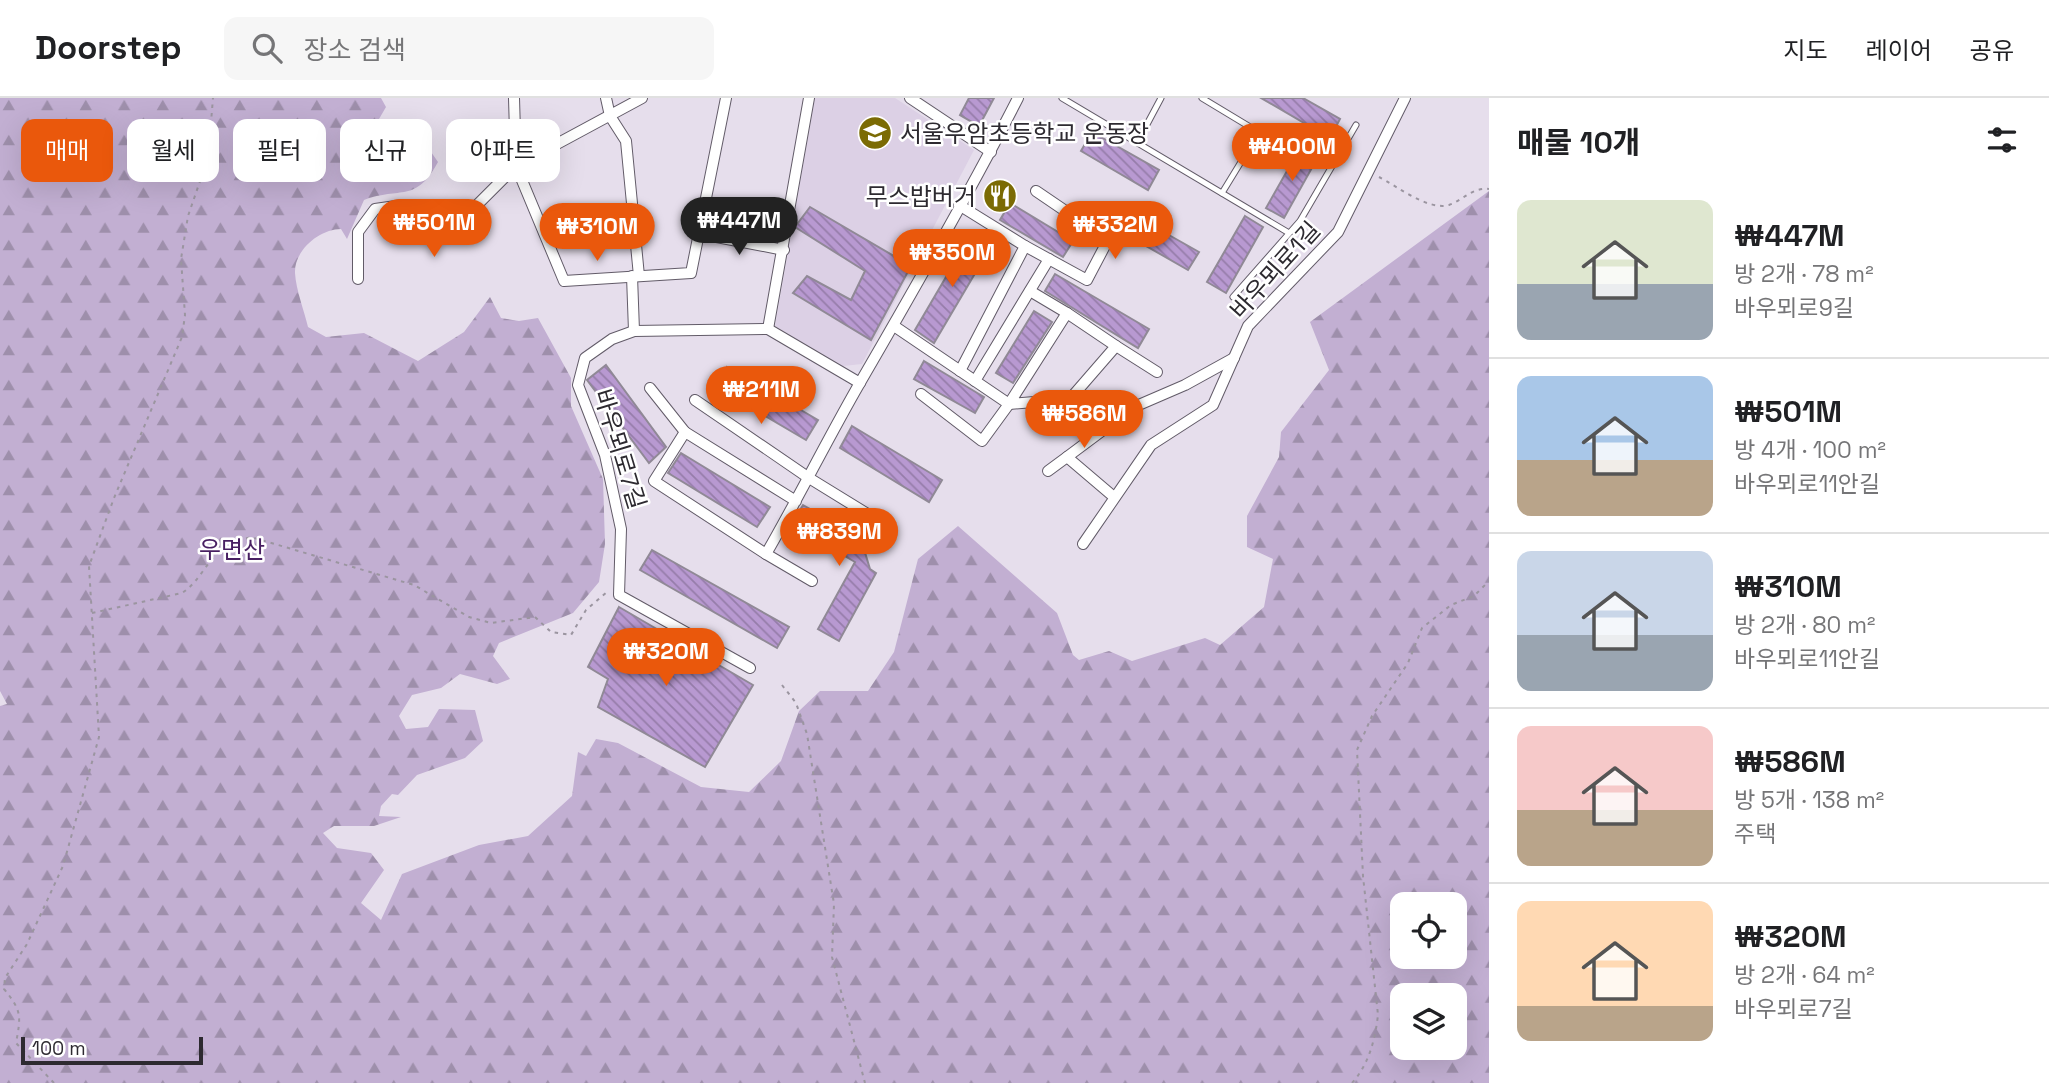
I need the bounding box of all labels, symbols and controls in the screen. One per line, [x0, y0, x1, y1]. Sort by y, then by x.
search box [224, 17, 714, 80]
text: Doorstep [35, 27, 182, 69]
icon: search [248, 29, 286, 67]
text: 장소 검색 [304, 33, 406, 67]
text: 지도 [1783, 35, 1828, 66]
text: 레이어 [1866, 35, 1932, 66]
text: 공유 [1970, 35, 2014, 66]
school or university icon: 서울우암초등학교 운동장 [856, 114, 894, 152]
place label: 서울우암초등학교 운동장 [900, 118, 1149, 149]
chip: 매매 [21, 119, 113, 182]
chip: 월세 [127, 119, 219, 182]
chip: 필터 [233, 119, 326, 182]
chip: 신규 [340, 119, 432, 182]
chip: 아파트 [446, 119, 560, 182]
icon: filters [1983, 121, 2021, 159]
pin: ₩400M [1243, 123, 1341, 183]
text: 매물 10개 [1517, 123, 1640, 162]
text: ₩400M [1248, 131, 1336, 161]
restaurant icon: 무스밥버거 [981, 177, 1019, 215]
place label: 무스밥버거 [866, 181, 976, 212]
pin: ₩447M [690, 198, 788, 257]
pin: ₩501M [385, 200, 483, 259]
pin: ₩332M [1066, 202, 1164, 261]
pin: ₩310M [548, 204, 646, 263]
text: ₩447M [697, 205, 781, 235]
text: ₩501M [393, 207, 475, 237]
text: ₩332M [1072, 209, 1158, 239]
text: ₩310M [556, 211, 638, 241]
street label: 바우뫼로1길 [1223, 215, 1327, 325]
text: ₩447M [1734, 216, 1845, 255]
icon: home [1573, 228, 1657, 312]
pin: ₩350M [903, 230, 1001, 289]
text: ₩350M [909, 237, 995, 267]
text: 방 2개 · 78 m² [1734, 259, 1874, 289]
text: 바우뫼로9길 [1734, 293, 1854, 323]
pin: ₩211M [712, 366, 810, 426]
text: ₩211M [722, 374, 800, 404]
street label: 바우뫼로7길 [587, 385, 653, 513]
pin: ₩586M [1035, 390, 1133, 450]
text: ₩501M [1734, 392, 1842, 431]
text: ₩586M [1041, 398, 1127, 428]
icon: home [1573, 404, 1657, 488]
text: 방 4개 · 100 m² [1734, 435, 1886, 465]
text: 바우뫼로11안길 [1734, 469, 1880, 499]
pin: ₩839M [790, 508, 888, 568]
text: ₩839M [796, 516, 882, 546]
park label: 우면산 [199, 534, 265, 565]
text: ₩310M [1734, 567, 1842, 606]
icon: home [1573, 579, 1657, 663]
text: 방 2개 · 80 m² [1734, 610, 1875, 640]
pin: ₩320M [617, 628, 715, 688]
text: ₩320M [623, 636, 709, 666]
text: 바우뫼로11안길 [1734, 644, 1880, 674]
text: ₩586M [1734, 742, 1846, 781]
icon: home [1573, 754, 1657, 838]
text: 방 5개 · 138 m² [1734, 785, 1884, 815]
text: 주택 [1734, 819, 1776, 849]
map controls [1390, 892, 1467, 1060]
button: locate [1390, 892, 1467, 969]
text: ₩320M [1734, 917, 1847, 956]
icon: home [1573, 929, 1657, 1013]
text: 방 2개 · 64 m² [1734, 960, 1875, 990]
button: layers [1390, 983, 1467, 1060]
text: 바우뫼로7길 [1734, 994, 1853, 1024]
scale bar [21, 1034, 203, 1066]
text: 100 m [32, 1036, 86, 1061]

